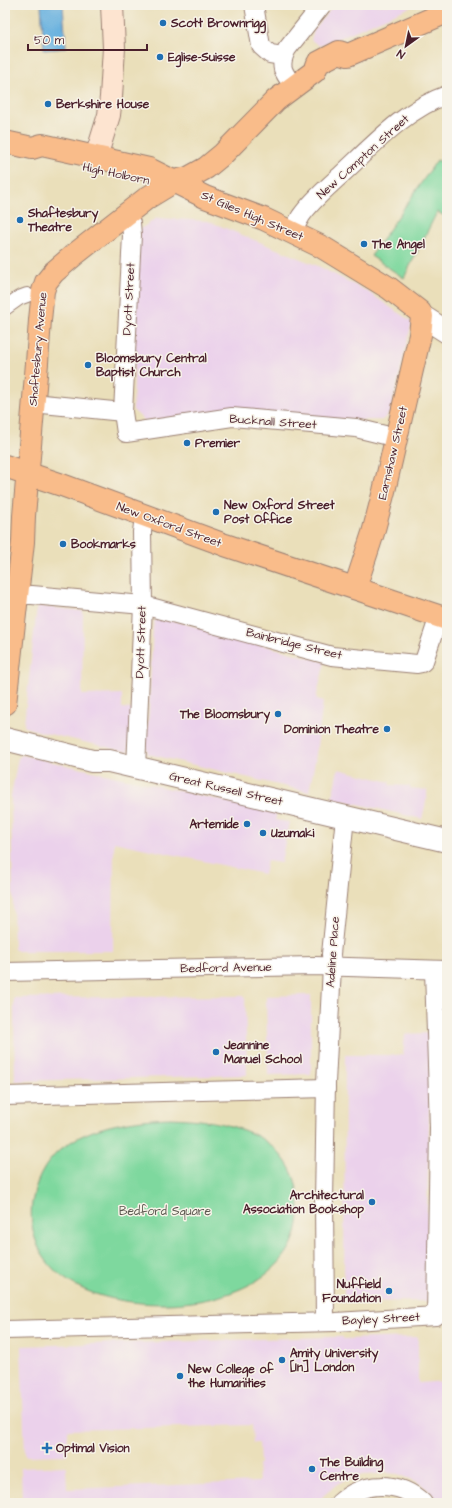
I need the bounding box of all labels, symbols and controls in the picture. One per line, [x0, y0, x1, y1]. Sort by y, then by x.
place label: Scott Brownrigg [170, 15, 267, 34]
marker: Scott Brownrigg [158, 18, 168, 28]
scale bar [28, 26, 147, 52]
north arrow [386, 26, 426, 66]
text: 50 m [34, 32, 65, 49]
text: N [394, 46, 408, 62]
place label: Eglise-Suisse [168, 49, 236, 68]
marker: Eglise-Suisse [155, 52, 165, 62]
place label: Berkshire House [56, 96, 150, 113]
marker: Berkshire House [43, 99, 53, 109]
street label: New Compton Street [313, 111, 413, 203]
street label: High Holborn [81, 159, 151, 190]
street label: St Giles High Street [198, 187, 306, 246]
place label: Shaftesbury Theatre [27, 205, 99, 236]
marker: Shaftesbury Theatre [15, 215, 25, 225]
place label: The Angel [371, 236, 425, 255]
marker: The Angel [359, 239, 369, 249]
street label: Dyott Street [119, 262, 140, 336]
street label: Shaftesbury Avenue [25, 291, 52, 407]
place label: Bloomsbury Central Baptist Church [96, 350, 207, 382]
marker: Bloomsbury Central Baptist Church [83, 360, 93, 370]
street label: Earnshaw Street [374, 404, 412, 501]
street label: Bucknall Street [229, 410, 317, 434]
place label: Premier [195, 435, 240, 452]
marker: Premier [182, 438, 192, 448]
place label: New Oxford Street Post Office [224, 497, 335, 528]
street label: New Oxford Street [114, 498, 224, 552]
marker: New Oxford Street Post Office [211, 507, 221, 517]
place label: Bookmarks [71, 536, 136, 553]
marker: Bookmarks [58, 539, 68, 549]
street label: Dyott Street [131, 605, 152, 679]
street label: Bainbridge Street [244, 624, 344, 665]
place label: The Bloomsbury [179, 706, 270, 724]
marker: The Bloomsbury [273, 709, 283, 719]
place label: Dominion Theatre [284, 721, 380, 738]
marker: Dominion Theatre [382, 724, 392, 734]
street label: Great Russell Street [168, 768, 285, 810]
place label: Artemide [190, 816, 240, 833]
marker: Artemide [242, 819, 252, 829]
place label: Uzumaki [270, 825, 315, 842]
marker: Uzumaki [258, 828, 268, 838]
street label: Adeline Place [322, 915, 344, 988]
street label: Bedford Avenue [180, 959, 272, 977]
place label: Jeannine Manuel School [223, 1037, 302, 1068]
marker: Jeannine Manuel School [211, 1047, 221, 1057]
place label: Architectural Association Bookshop [243, 1187, 364, 1219]
marker: Architectural Association Bookshop [367, 1197, 377, 1207]
park label: Bedford Square [119, 1203, 211, 1220]
place label: Nuffield Foundation [322, 1276, 382, 1307]
marker: Nuffield Foundation [384, 1286, 394, 1296]
street label: Bayley Street [342, 1308, 421, 1331]
place label: Amity University [In] London [290, 1345, 379, 1376]
marker: Amity University [In] London [277, 1355, 287, 1365]
place label: New College of the Humanities [187, 1361, 274, 1392]
marker: New College of the Humanities [175, 1371, 185, 1381]
place label: Optimal Vision [56, 1440, 129, 1458]
marker: Optimal Vision [41, 1442, 53, 1454]
place label: The Building Centre [319, 1454, 384, 1485]
marker: The Building Centre [307, 1464, 317, 1474]

